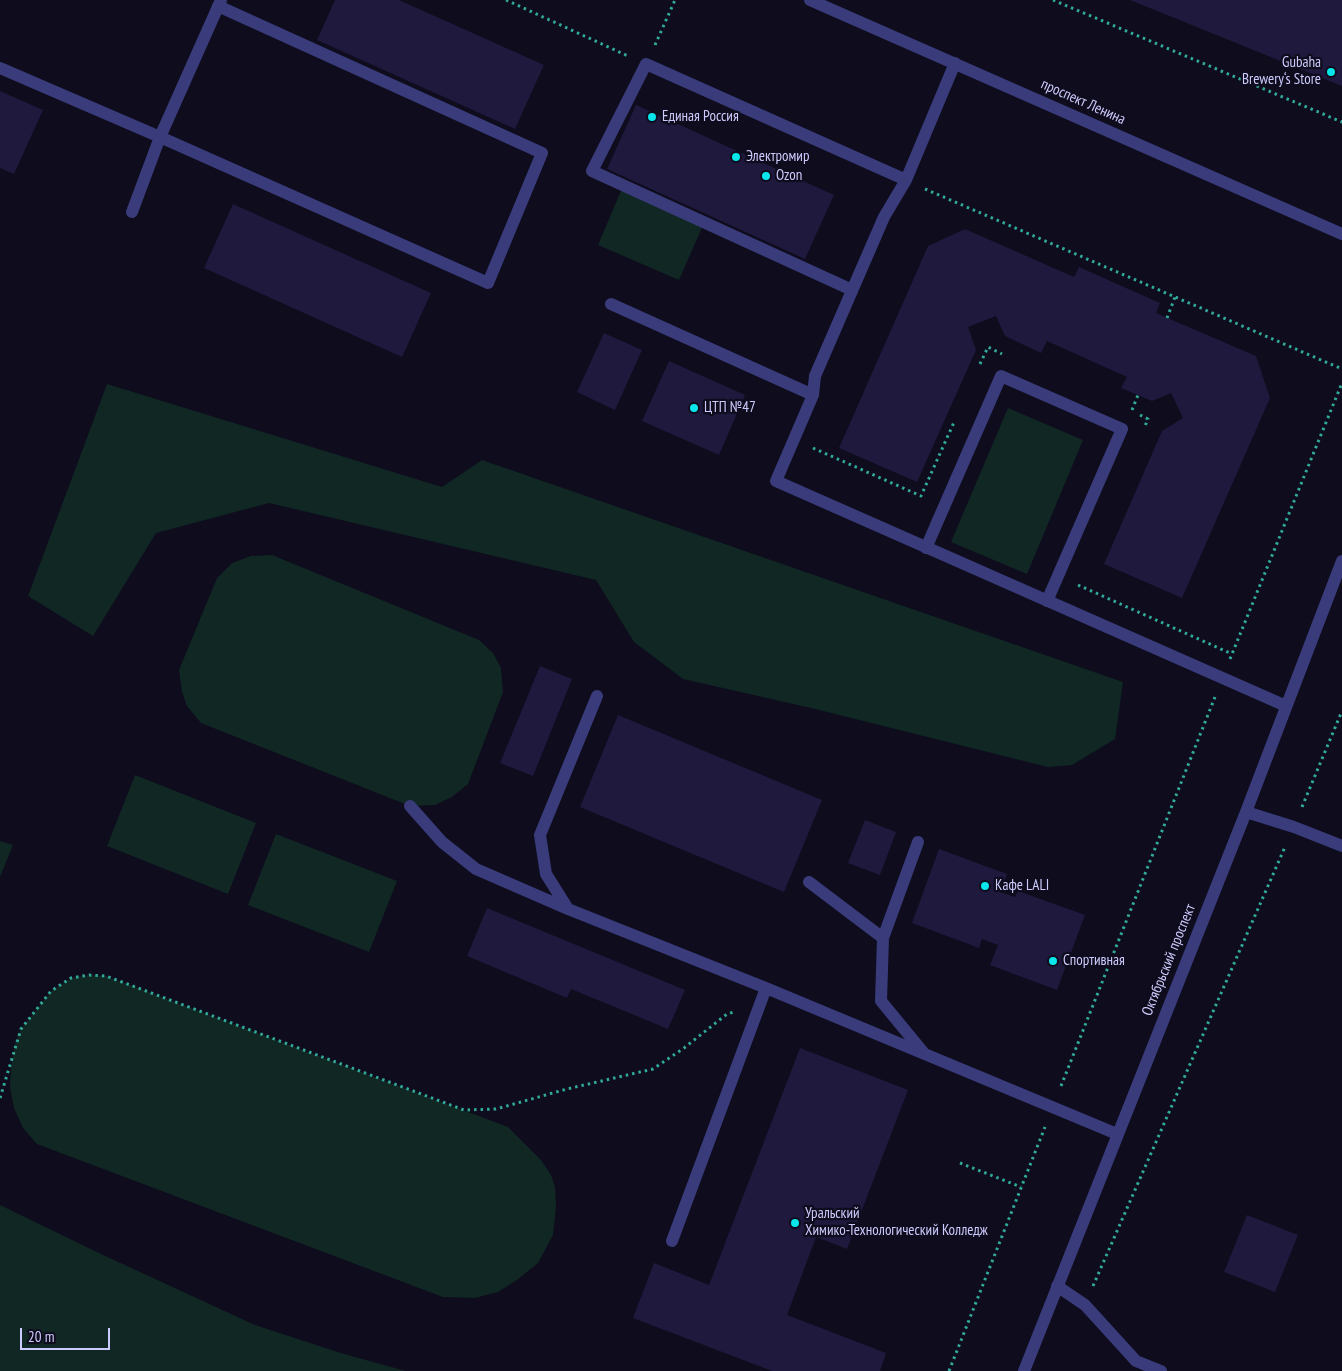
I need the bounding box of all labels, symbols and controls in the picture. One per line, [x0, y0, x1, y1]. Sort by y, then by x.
place label: Gubaha Brewery‘s Store [1242, 54, 1321, 89]
marker: Gubaha Brewery‘s Store [1325, 66, 1337, 78]
street label: проспект Ленина [1038, 75, 1128, 129]
place label: Единая Россия [662, 108, 739, 126]
marker: Единая Россия [646, 111, 658, 123]
place label: Электромир [746, 148, 809, 166]
marker: Электромир [730, 151, 742, 163]
place label: Ozon [776, 167, 802, 185]
marker: Ozon [760, 170, 772, 182]
place label: ЦТП №47 [704, 399, 756, 417]
marker: ЦТП №47 [688, 402, 700, 414]
place label: Кафе LALI [995, 877, 1049, 895]
marker: Кафе LALI [979, 880, 991, 892]
street label: Октябрьский проспект [1138, 902, 1200, 1018]
place label: Спортивная [1063, 952, 1125, 970]
marker: Спортивная [1047, 955, 1059, 967]
place label: Уральский Химико-Технологический Колледж [805, 1205, 988, 1240]
marker: Уральский Химико-Технологический Колледж [789, 1217, 801, 1229]
scale bar [22, 1318, 112, 1350]
text: 20 m [28, 1327, 54, 1346]

